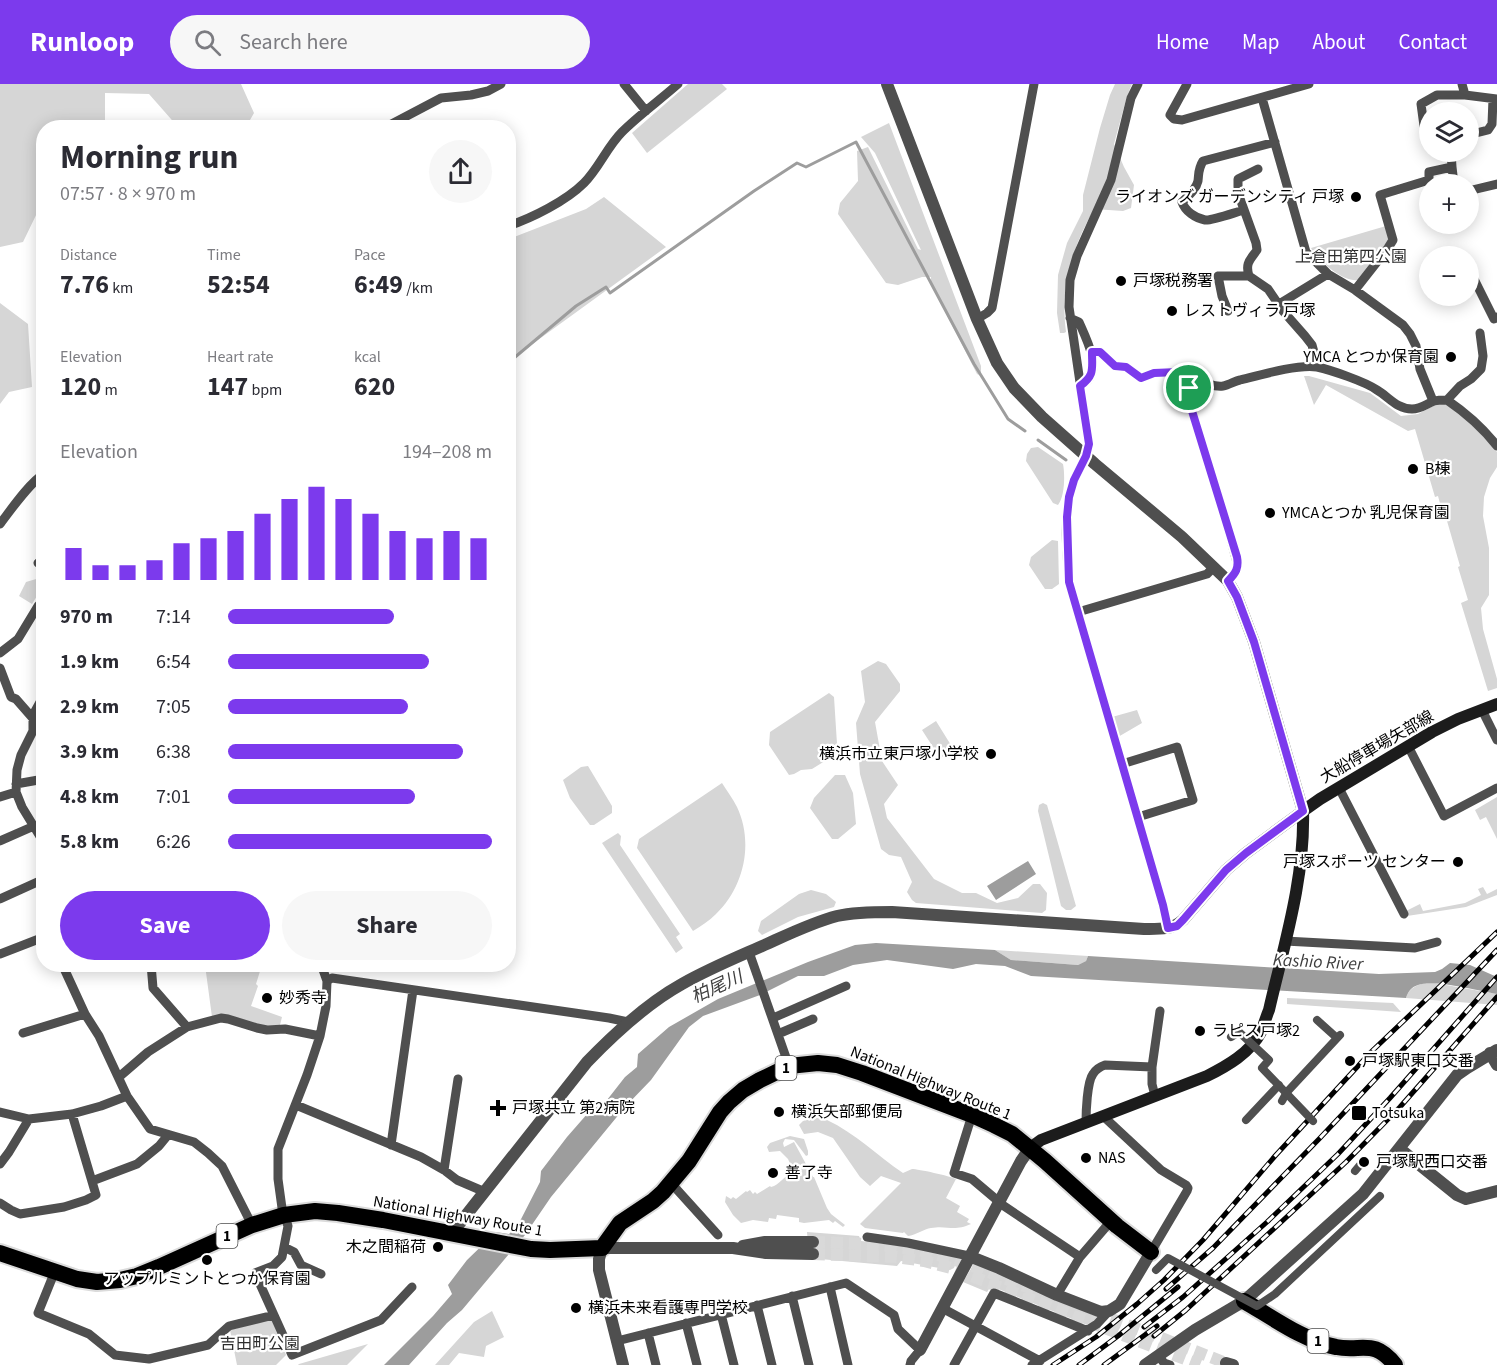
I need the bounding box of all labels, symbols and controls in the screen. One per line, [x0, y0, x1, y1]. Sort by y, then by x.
search box [170, 15, 590, 69]
text: Runloop [30, 22, 134, 62]
icon: search [191, 26, 224, 59]
text: Search here [239, 26, 348, 58]
text: Home [1156, 27, 1209, 57]
text: Map [1242, 27, 1280, 57]
text: About [1313, 27, 1365, 57]
text: Contact [1398, 27, 1467, 57]
map controls [1419, 102, 1479, 306]
button: layers [1419, 102, 1479, 162]
text: Morning run [60, 134, 238, 181]
button: share [429, 140, 492, 203]
button: + [1419, 174, 1479, 234]
text: 07:57 · 8 × 970 m [60, 180, 196, 208]
place label: ライオンズ ガーデンシティ 戸塚 [1115, 186, 1344, 208]
marker: ライオンズ ガーデンシティ 戸塚 [1349, 190, 1363, 204]
text: Distance [60, 244, 117, 266]
text: Time [207, 244, 241, 266]
text: Pace [354, 244, 385, 266]
park label: 上倉田第四公園 [1295, 246, 1407, 268]
button: − [1419, 246, 1479, 306]
text: 7.76 [60, 266, 109, 303]
text: 52:54 [207, 266, 270, 303]
text: 6:49 [354, 266, 403, 303]
place label: 戸塚税務署 [1133, 270, 1213, 292]
marker: 戸塚税務署 [1114, 274, 1128, 288]
text: km [109, 277, 133, 299]
text: /km [403, 277, 433, 299]
place label: レストヴィラ 戸塚 [1184, 300, 1315, 322]
marker: レストヴィラ 戸塚 [1165, 304, 1179, 318]
text: Elevation [60, 346, 122, 368]
text: Heart rate [207, 346, 274, 368]
text: kcal [354, 346, 381, 368]
place label: YMCA とつか保育園 [1302, 346, 1439, 368]
marker: YMCA とつか保育園 [1444, 350, 1458, 364]
pin [1163, 362, 1214, 413]
text: 120 [60, 368, 101, 405]
text: 147 [207, 368, 248, 405]
text: 620 [354, 368, 395, 405]
icon: arrive [1172, 371, 1205, 404]
text: m [101, 379, 118, 401]
text: bpm [248, 379, 282, 401]
text: Elevation [60, 438, 138, 466]
text: 194–208 m [402, 438, 492, 466]
place label: B棟 [1425, 458, 1450, 480]
marker: B棟 [1406, 462, 1420, 476]
place label: YMCAとつか 乳児保育園 [1281, 502, 1450, 524]
marker: YMCAとつか 乳児保育園 [1263, 506, 1277, 520]
text: 970 m [60, 603, 113, 631]
text: 7:14 [156, 603, 191, 631]
text: 1.9 km [60, 648, 119, 676]
text: 6:54 [156, 648, 191, 676]
text: 2.9 km [60, 693, 119, 721]
text: 7:05 [156, 693, 191, 721]
street label: 大船停車場矢部線 [1316, 705, 1438, 789]
text: 3.9 km [60, 738, 119, 766]
text: 6:38 [156, 738, 191, 766]
place label: 横浜市立東戸塚小学校 [819, 743, 979, 765]
marker: 横浜市立東戸塚小学校 [984, 747, 998, 761]
text: 4.8 km [60, 783, 119, 811]
text: 7:01 [156, 783, 191, 811]
text: 5.8 km [60, 828, 119, 856]
text: 6:26 [156, 828, 191, 856]
place label: 戸塚スポーツ センター [1283, 851, 1446, 873]
marker: 戸塚スポーツ センター [1451, 855, 1465, 869]
button: Save [60, 891, 270, 960]
button: Share [282, 891, 492, 960]
water label: Kashio River [1272, 947, 1365, 977]
water label: 柏尾川 [687, 964, 749, 1009]
place label: 妙秀寺 [279, 987, 327, 1009]
marker: 妙秀寺 [260, 991, 274, 1005]
place label: ラピス戸塚2 [1212, 1020, 1300, 1042]
marker: ラピス戸塚2 [1193, 1024, 1207, 1038]
street label: National Highway Route 1 [847, 1041, 1015, 1125]
place label: 戸塚駅東口交番 [1362, 1050, 1474, 1072]
marker: 戸塚駅東口交番 [1343, 1054, 1357, 1068]
road number: 1 [776, 1056, 796, 1080]
place label: 戸塚共立 第2病院 [512, 1097, 635, 1119]
marker: 戸塚共立 第2病院 [489, 1099, 507, 1117]
place label: 横浜矢部郵便局 [791, 1101, 903, 1123]
place label: Totsuka [1372, 1102, 1424, 1124]
marker: Totsuka [1350, 1104, 1368, 1122]
marker: 横浜矢部郵便局 [772, 1105, 786, 1119]
place label: NAS [1098, 1147, 1126, 1169]
marker: NAS [1079, 1151, 1093, 1165]
place label: 戸塚駅西口交番 [1376, 1151, 1488, 1173]
marker: 戸塚駅西口交番 [1357, 1155, 1371, 1169]
place label: 善了寺 [785, 1162, 833, 1184]
marker: 善了寺 [766, 1166, 780, 1180]
street label: National Highway Route 1 [371, 1190, 545, 1242]
road number: 1 [216, 1224, 238, 1248]
place label: 木之間稲荷 [346, 1236, 426, 1258]
marker: 木之間稲荷 [431, 1240, 445, 1254]
marker: アップルミントとつか保育園 [200, 1253, 214, 1267]
place label: アップルミントとつか保育園 [103, 1268, 311, 1290]
place label: 横浜未来看護専門学校 [588, 1297, 748, 1319]
marker: 横浜未来看護専門学校 [569, 1301, 583, 1315]
road number: 1 [1308, 1329, 1328, 1353]
park label: 吉田町公園 [220, 1333, 300, 1355]

